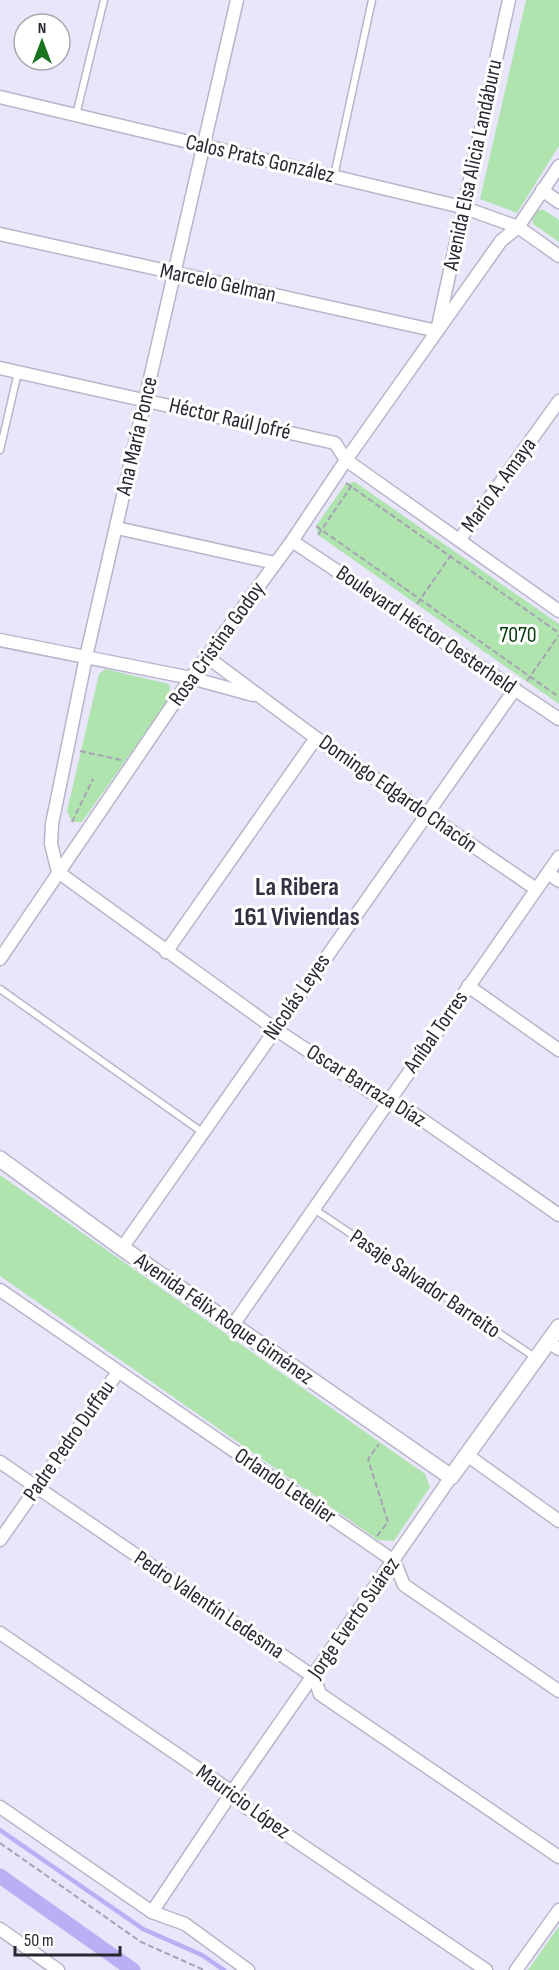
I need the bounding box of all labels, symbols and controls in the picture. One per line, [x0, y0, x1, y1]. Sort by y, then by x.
north arrow [12, 12, 72, 72]
text: N [38, 19, 46, 38]
street label: Avenida Elsa Alicia Landáburu [437, 57, 509, 274]
street label: Calos Prats González [183, 129, 337, 189]
street label: Marcelo Gelman [158, 258, 278, 308]
street label: Ana María Ponce [110, 374, 164, 499]
street label: Héctor Raúl Jofré [167, 392, 293, 446]
street label: Mario A. Amaya [456, 432, 542, 538]
street label: Boulevard Héctor Oesterheld [331, 560, 521, 700]
street label: Rosa Cristina Godoy [163, 576, 271, 711]
park label: 7070 [499, 622, 537, 649]
street label: Domingo Edgardo Chacón [313, 729, 483, 859]
district label: La Ribera 161 Viviendas [234, 872, 360, 933]
street label: Nicolás Leyes [258, 949, 336, 1045]
street label: Aníbal Torres [397, 986, 474, 1079]
street label: Oscar Barraza Díaz [301, 1039, 431, 1133]
street label: Pasaje Salvador Barreito [345, 1224, 505, 1344]
street label: Avenida Félix Roque Giménez [129, 1247, 319, 1391]
street label: Padre Pedro Duffau [18, 1376, 120, 1506]
street label: Orlando Letelier [229, 1442, 341, 1530]
street label: Pedro Valentín Ledesma [129, 1545, 289, 1665]
street label: Jorge Everto Suárez [302, 1552, 406, 1685]
street label: Mauricio López [191, 1759, 295, 1845]
scale bar [15, 1919, 120, 1957]
text: 50 m [24, 1930, 54, 1951]

